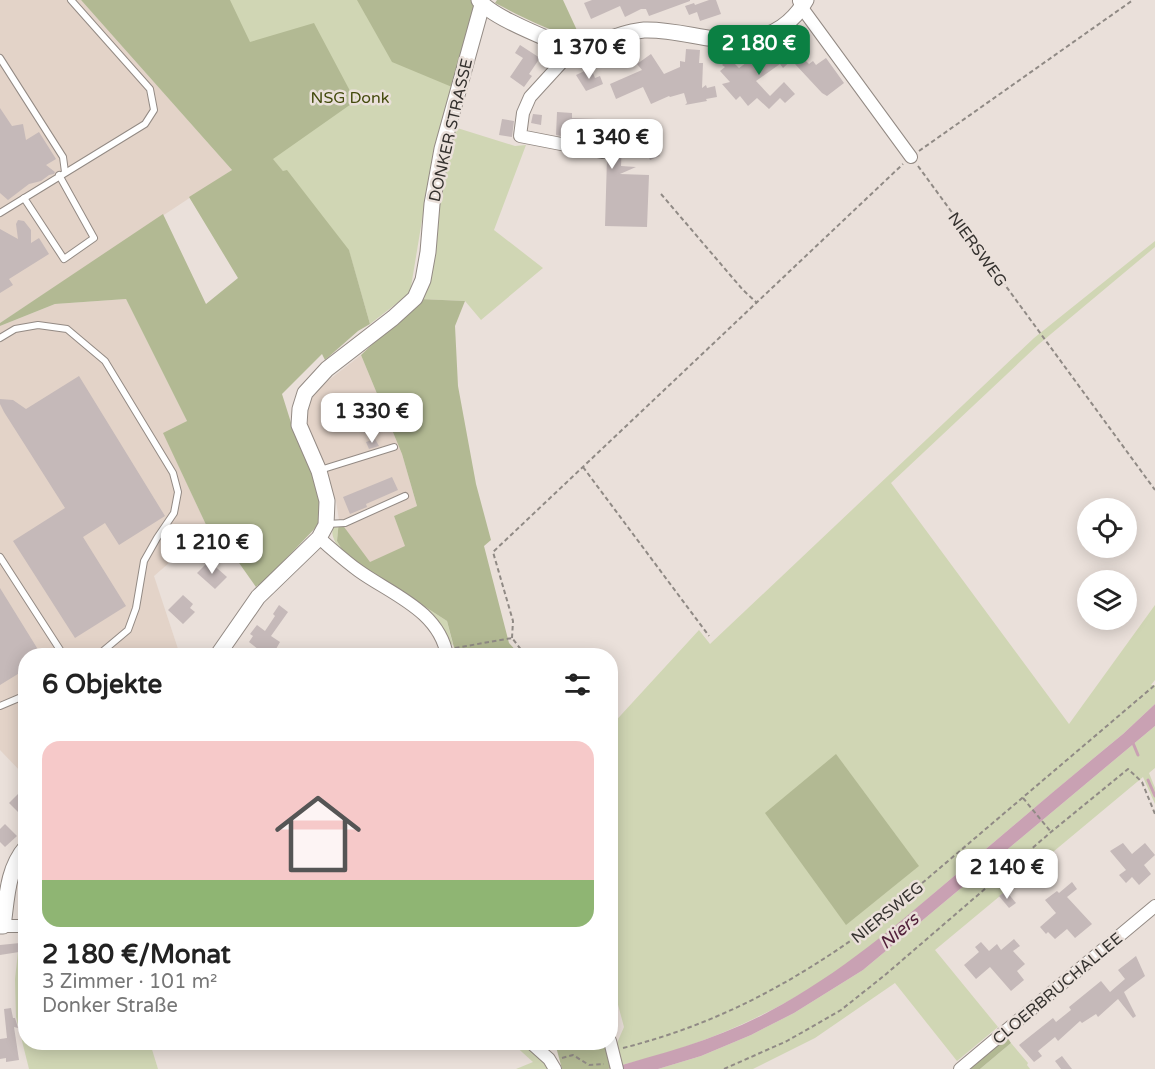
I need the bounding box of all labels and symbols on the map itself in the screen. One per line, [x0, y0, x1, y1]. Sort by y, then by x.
pin: 2 180 € [704, 25, 814, 76]
pin: 1 370 € [534, 29, 644, 80]
street label: DONKER STRASSE [425, 57, 477, 204]
park label: NSG Donk [311, 88, 390, 108]
pin: 1 340 € [557, 119, 667, 170]
street label: NIERSWEG [943, 208, 1011, 291]
pin: 1 330 € [317, 393, 427, 444]
pin: 1 210 € [157, 524, 267, 575]
pin: 2 140 € [952, 849, 1062, 900]
street label: NIERSWEG [847, 878, 928, 948]
water label: Niers [875, 907, 924, 954]
street label: CLOERBRUCHALLEE [989, 929, 1127, 1049]

